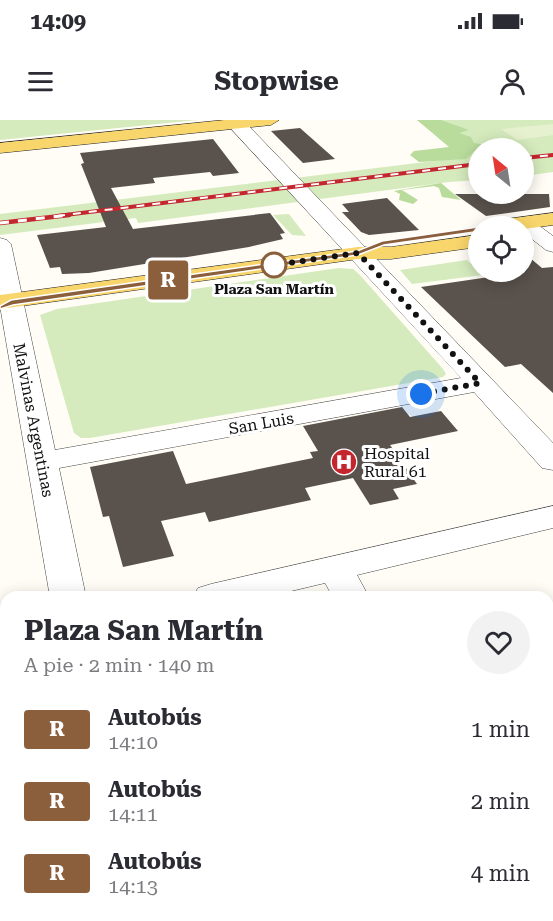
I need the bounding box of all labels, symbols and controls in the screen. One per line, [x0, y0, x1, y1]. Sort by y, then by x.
text: 14:09 [30, 9, 86, 34]
icon: menu [24, 65, 57, 98]
text: Stopwise [214, 65, 339, 97]
icon: person [496, 65, 529, 98]
north arrow [468, 138, 534, 204]
map controls [468, 138, 534, 282]
button: locate [468, 216, 534, 282]
marker: Plaza San Martín [261, 252, 287, 278]
line badge: R [148, 260, 188, 300]
text: R [160, 268, 176, 292]
place label: Plaza San Martín [214, 281, 334, 297]
street label: Malvinas Argentinas [9, 341, 58, 499]
your location [406, 379, 436, 409]
street label: San Luis [227, 408, 296, 439]
place label: Hospital Rural 61 [364, 444, 430, 481]
hospital icon: Hospital Rural 61 [329, 447, 359, 477]
button: heart [467, 611, 530, 674]
text: Plaza San Martín [24, 614, 263, 647]
text: A pie · 2 min · 140 m [24, 653, 215, 677]
text: Autobús [108, 705, 202, 730]
text: R [49, 717, 65, 741]
text: 1 min [471, 717, 530, 742]
text: 14:10 [108, 730, 158, 754]
text: Autobús [108, 777, 202, 802]
text: R [49, 789, 65, 813]
text: 2 min [471, 789, 530, 814]
text: 14:11 [108, 802, 158, 826]
text: Autobús [108, 849, 202, 874]
text: R [49, 861, 65, 885]
text: 4 min [471, 861, 530, 886]
text: 14:13 [108, 874, 158, 898]

